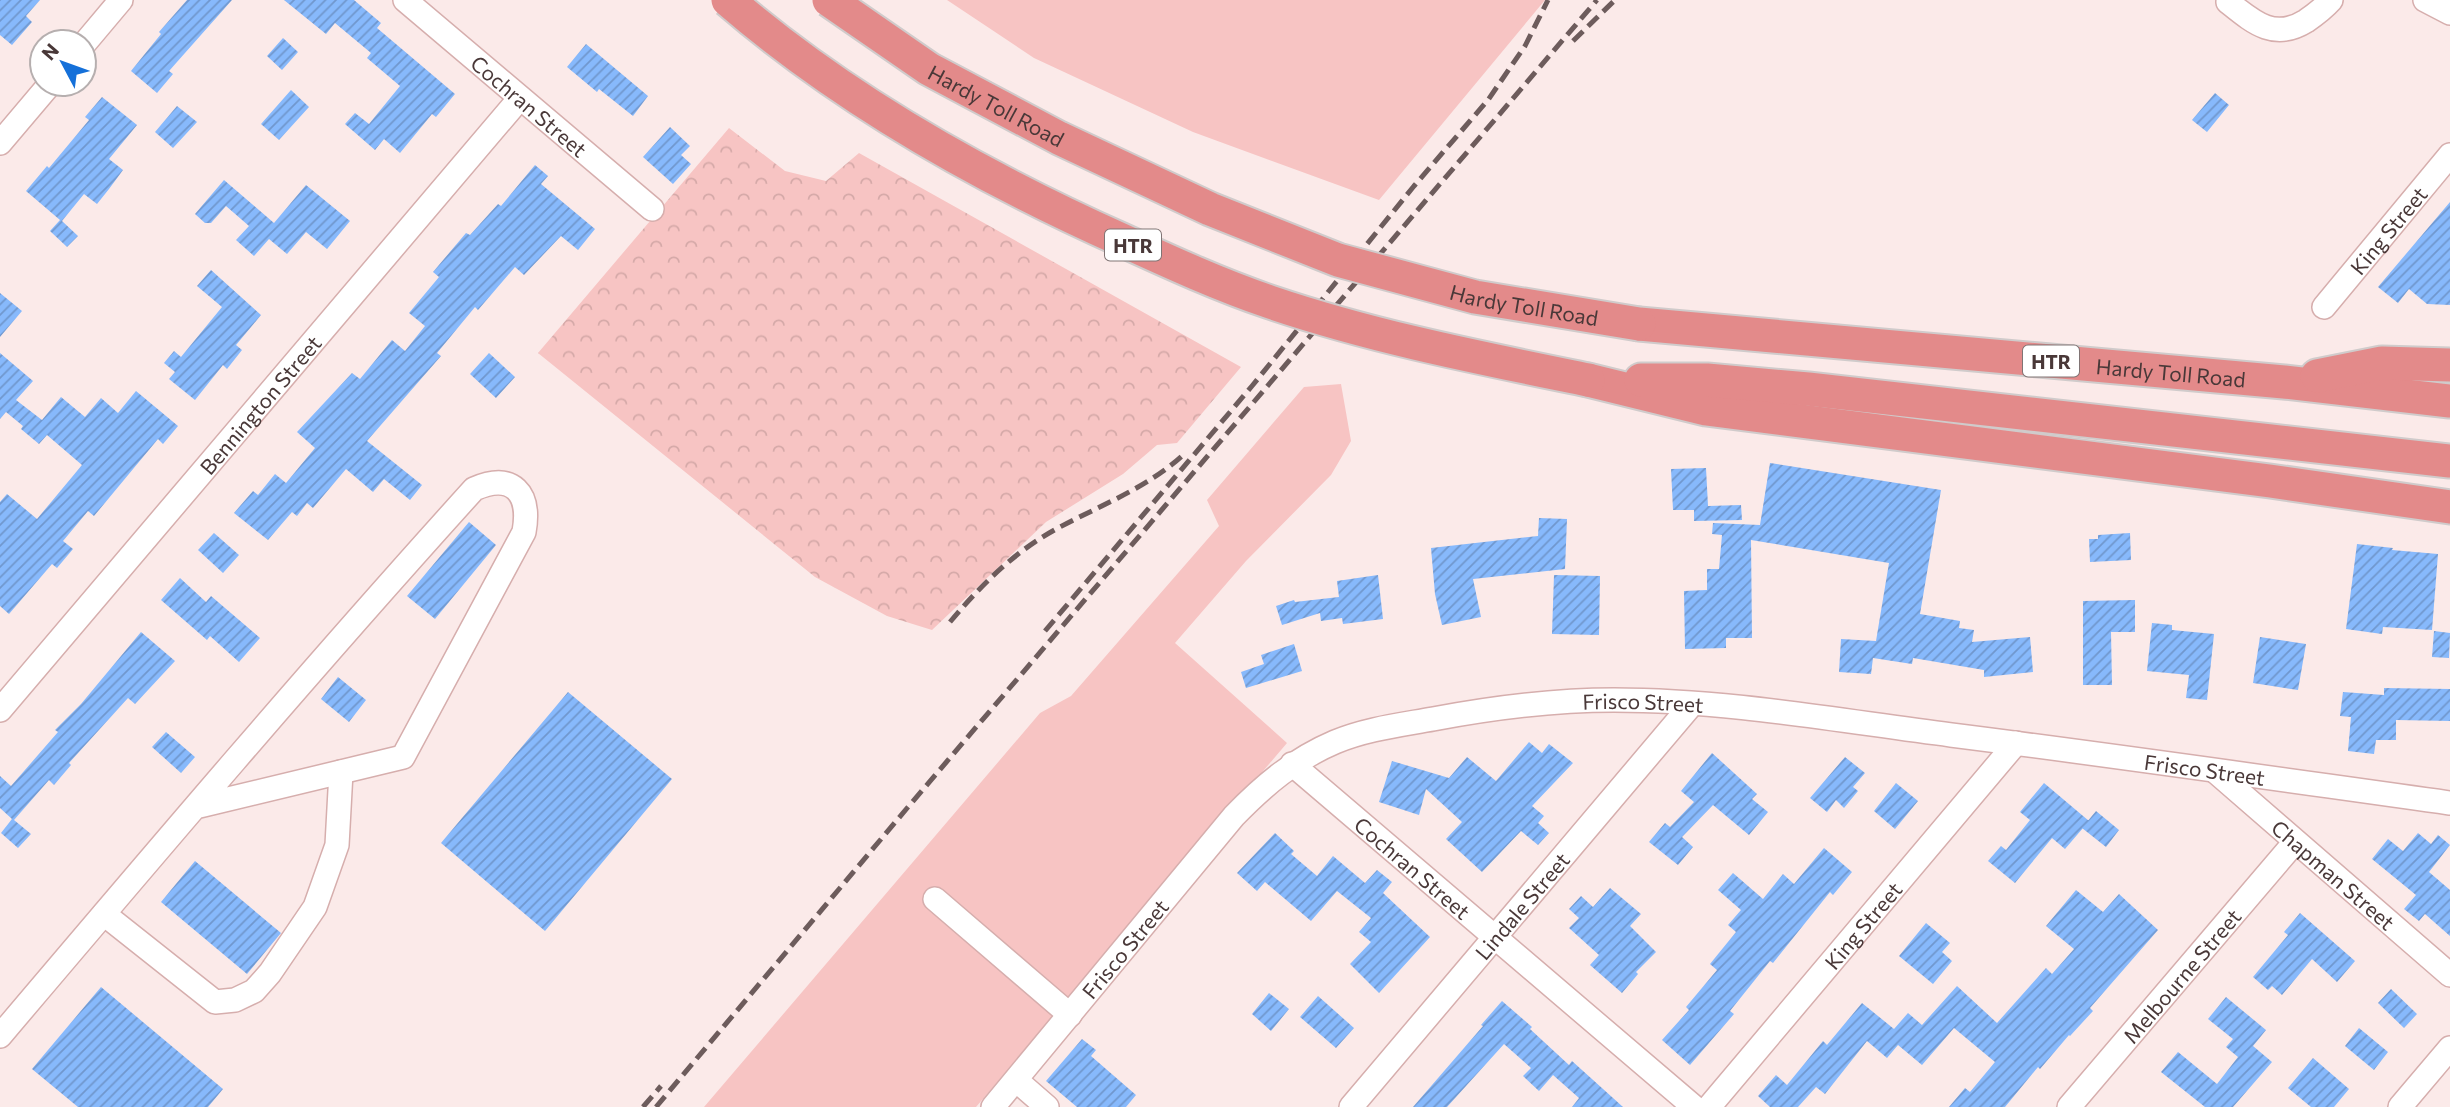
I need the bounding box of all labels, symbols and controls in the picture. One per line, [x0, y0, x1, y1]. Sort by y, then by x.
north arrow [28, 28, 98, 98]
text: N [36, 39, 63, 64]
street label: Cochran Street [466, 49, 592, 161]
street label: Hardy Toll Road [924, 59, 1069, 151]
street label: King Street [2344, 181, 2431, 279]
road number: HTR [1105, 230, 1161, 260]
street label: Hardy Toll Road [1447, 278, 1600, 330]
street label: Bennington Street [194, 330, 326, 479]
road number: HTR [2023, 346, 2079, 376]
street label: Hardy Toll Road [2095, 353, 2247, 391]
street label: Frisco Street [1582, 687, 1705, 716]
street label: Frisco Street [2143, 748, 2267, 790]
street label: Cochran Street [1350, 811, 1476, 923]
street label: Chapman Street [2267, 814, 2400, 934]
street label: Lindale Street [1469, 847, 1574, 964]
street label: King Street [1819, 876, 1906, 974]
street label: Frisco Street [1076, 894, 1173, 1003]
street label: Melbourne Street [2117, 903, 2245, 1047]

